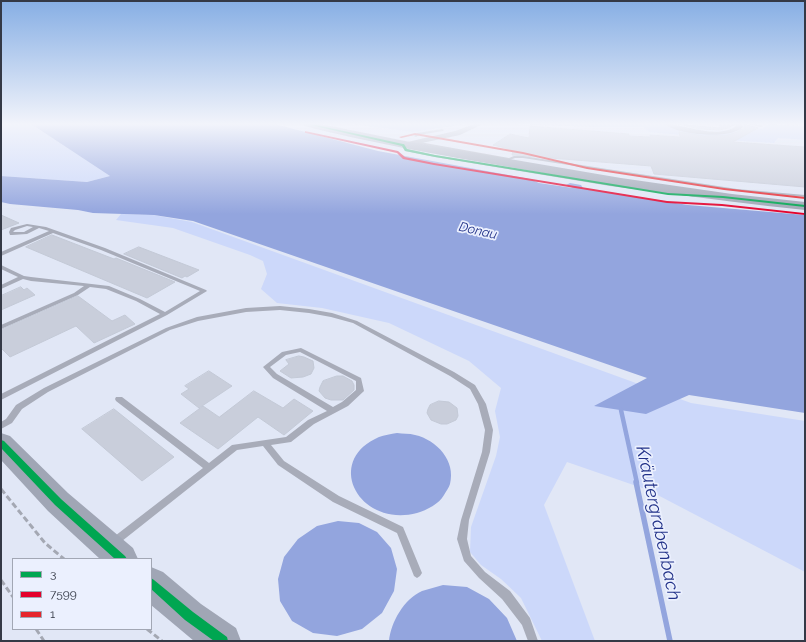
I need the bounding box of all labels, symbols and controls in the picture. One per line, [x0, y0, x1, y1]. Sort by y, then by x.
water label: Donau [457, 219, 499, 243]
water label: Kräutergrabenbach [631, 444, 685, 602]
legend [12, 558, 152, 630]
text: 3 [50, 567, 56, 581]
text: 7599 [50, 587, 77, 601]
text: 1 [50, 607, 55, 621]

